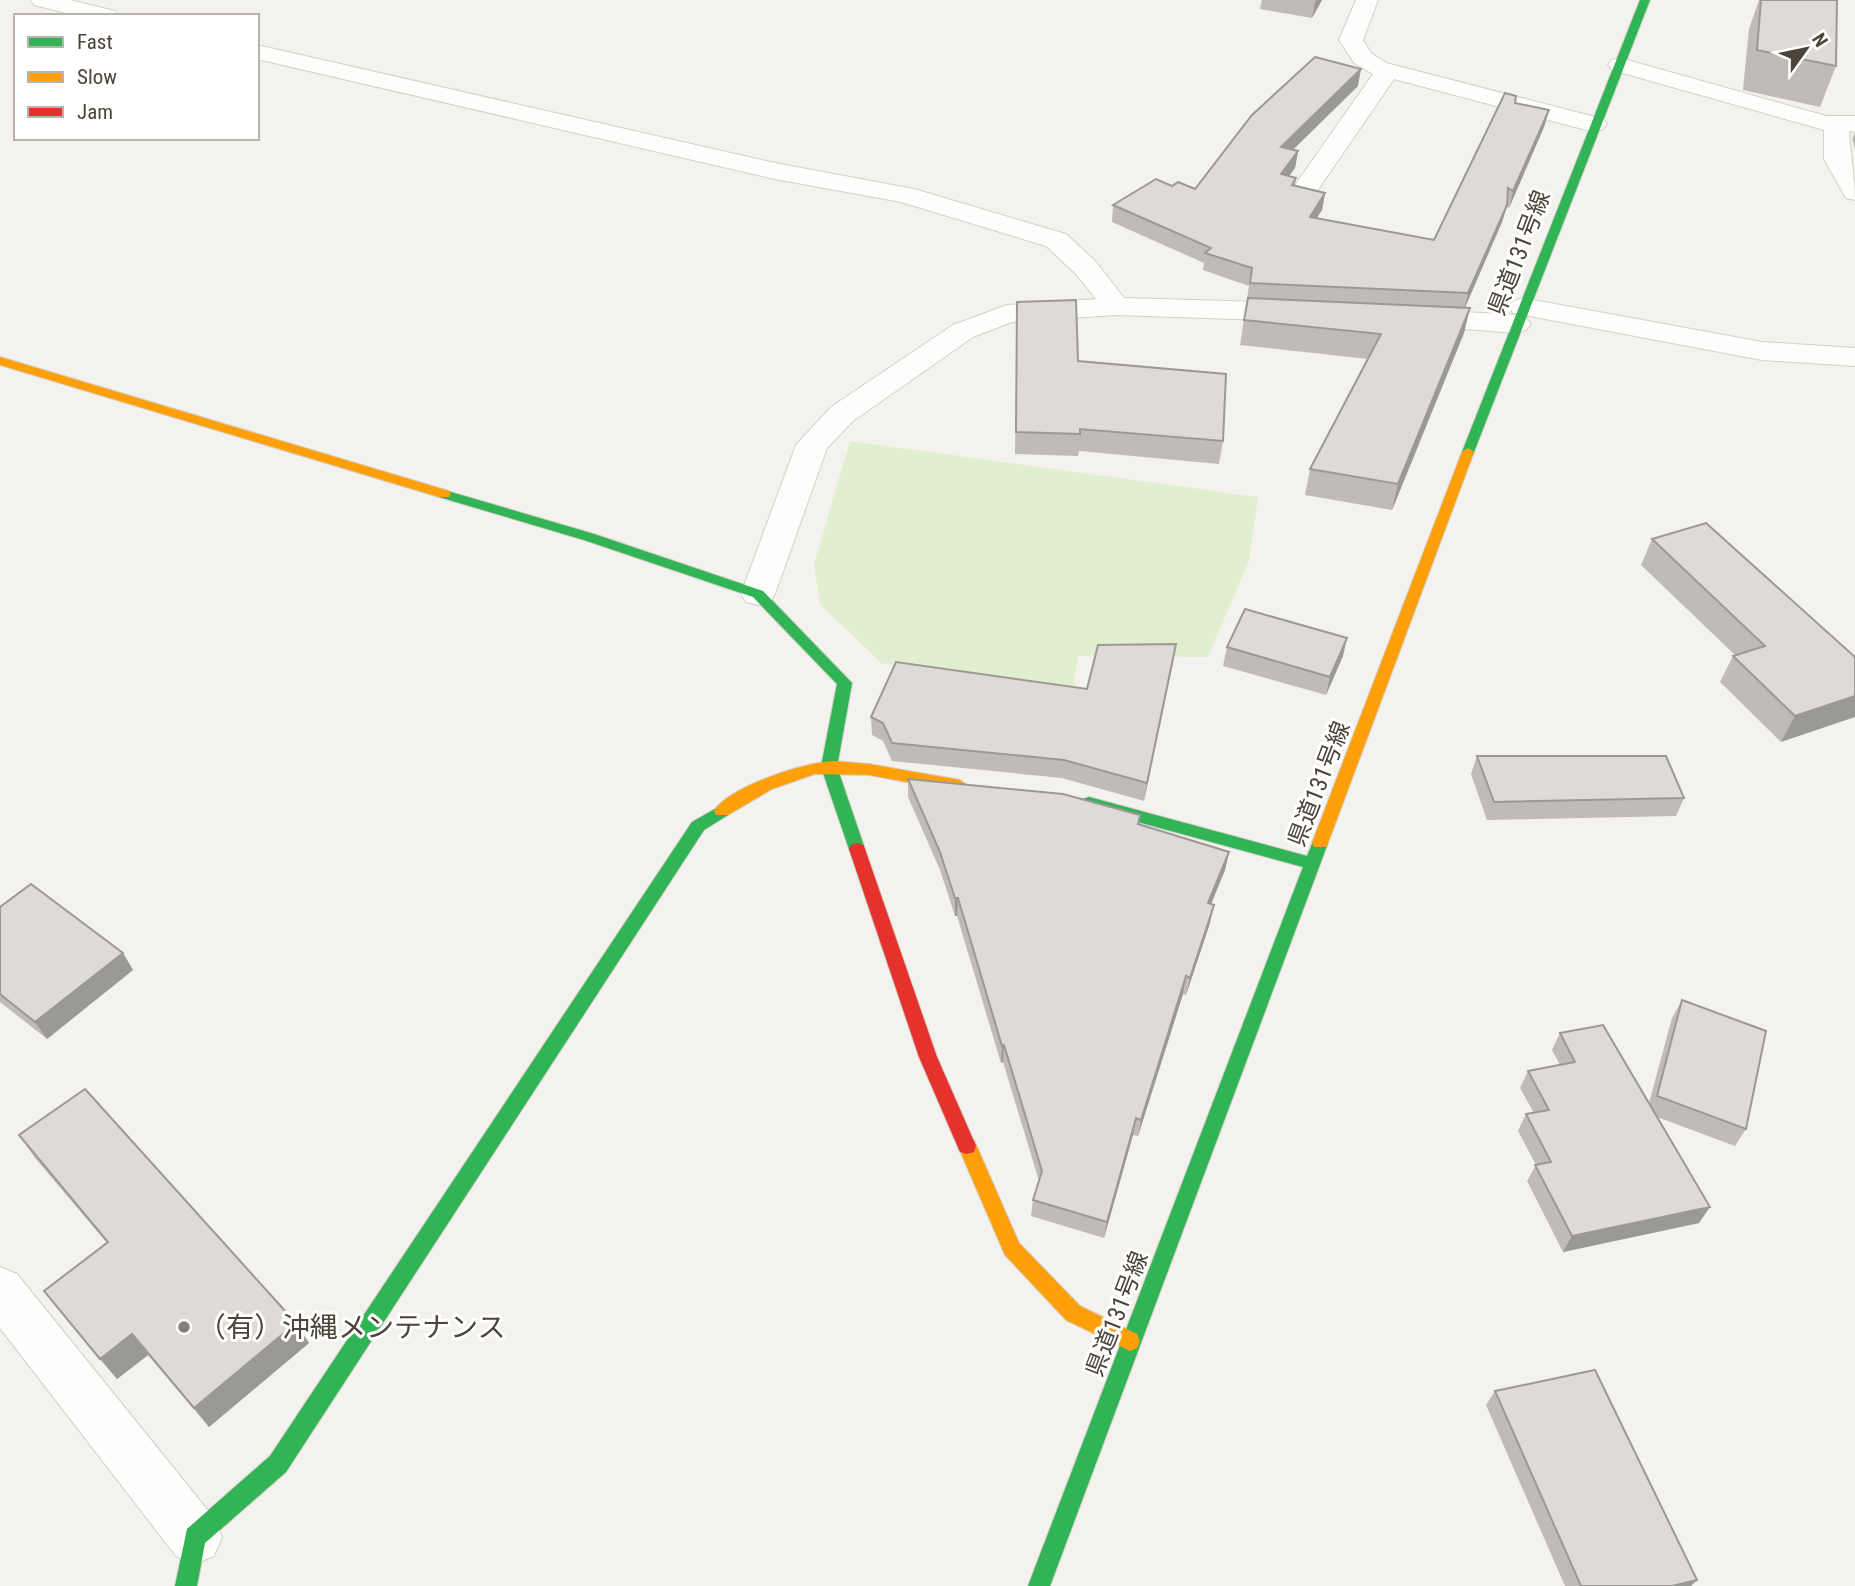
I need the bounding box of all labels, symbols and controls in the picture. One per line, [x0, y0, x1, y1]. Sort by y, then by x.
legend [14, 14, 259, 140]
north arrow [1771, 14, 1841, 84]
text: N [1807, 29, 1833, 51]
text: Fast [77, 30, 113, 54]
text: Slow [77, 65, 117, 89]
text: Jam [77, 100, 113, 124]
street label: 県道131号線 [1482, 187, 1556, 319]
street label: 県道131号線 [1282, 718, 1356, 850]
street label: 県道131号線 [1080, 1248, 1154, 1380]
place label: （有）沖縄メンテナンス [198, 1311, 505, 1344]
marker: （有）沖縄メンテナンス [176, 1319, 192, 1335]

